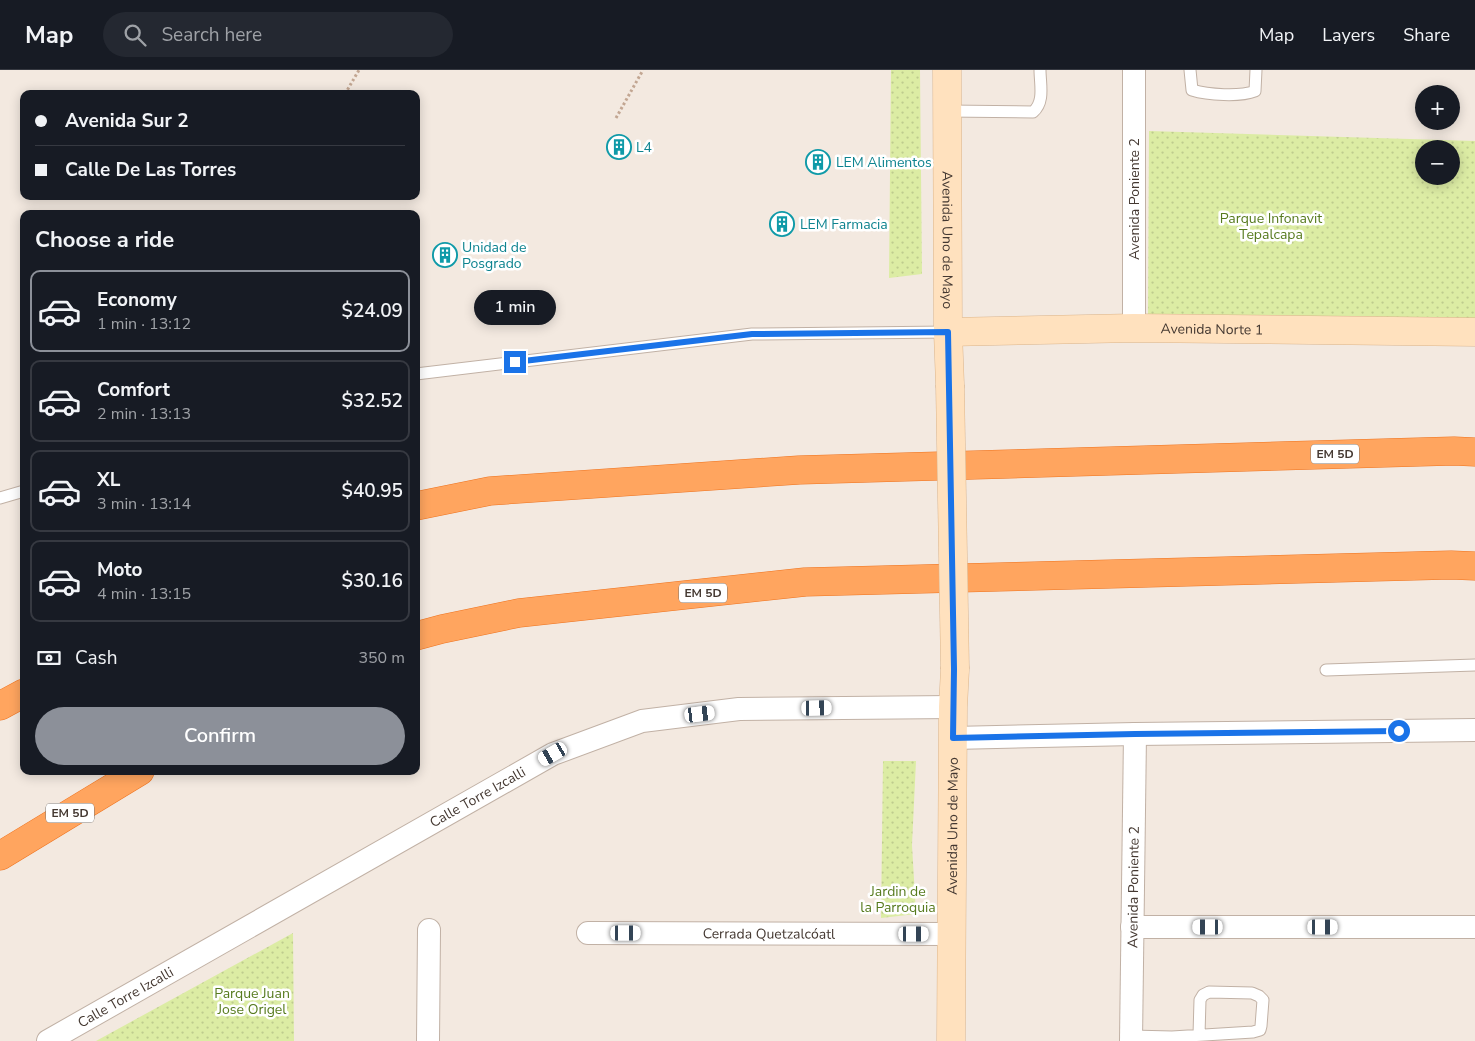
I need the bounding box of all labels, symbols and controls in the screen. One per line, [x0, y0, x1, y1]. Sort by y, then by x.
search box [103, 12, 453, 57]
text: Map [25, 19, 73, 51]
icon: search [121, 21, 149, 49]
text: Search here [161, 22, 262, 48]
text: Map [1259, 23, 1294, 47]
text: Layers [1322, 23, 1375, 47]
text: Share [1403, 23, 1450, 47]
map controls [1415, 85, 1460, 185]
button: + [1415, 85, 1460, 130]
text: Avenida Sur 2 [65, 108, 189, 134]
building icon: L4 [606, 134, 632, 160]
place label: L4 [636, 138, 652, 157]
street label: Avenida Poniente 2 [1125, 138, 1144, 260]
button: − [1415, 140, 1460, 185]
building icon: LEM Alimentos [805, 149, 831, 175]
place label: LEM Alimentos [836, 153, 932, 172]
text: Calle De Las Torres [65, 157, 236, 183]
street label: Avenida Uno de Mayo [938, 171, 957, 309]
park label: Parque Infonavit Tepalcapa [1220, 209, 1322, 244]
building icon: LEM Farmacia [769, 211, 795, 237]
place label: LEM Farmacia [800, 215, 888, 234]
text: Choose a ride [35, 225, 174, 255]
place label: Unidad de Posgrado [462, 238, 526, 273]
building icon: Unidad de Posgrado [432, 242, 458, 268]
text: Economy [97, 287, 177, 313]
icon: car [37, 289, 82, 334]
callout: 1 min [474, 290, 556, 324]
text: 1 min [495, 296, 535, 318]
text: $24.09 [341, 298, 403, 324]
text: 1 min · 13:12 [97, 313, 191, 335]
street label: Avenida Norte 1 [1161, 319, 1263, 339]
route end [504, 351, 526, 373]
text: Comfort [97, 377, 170, 403]
icon: car [37, 379, 82, 424]
text: $32.52 [341, 388, 403, 414]
text: 2 min · 13:13 [97, 403, 191, 425]
road number: EM 5D [1311, 444, 1359, 464]
text: XL [97, 467, 120, 493]
icon: car [37, 469, 82, 514]
text: $40.95 [341, 478, 403, 504]
text: 3 min · 13:14 [97, 493, 191, 515]
text: Moto [97, 557, 143, 583]
icon: car [37, 559, 82, 604]
text: $30.16 [341, 568, 403, 594]
text: 4 min · 13:15 [97, 583, 191, 605]
road number: EM 5D [679, 584, 727, 602]
icon: cash [35, 644, 63, 672]
text: Cash [75, 645, 117, 671]
text: 350 m [358, 647, 405, 669]
car [801, 700, 832, 716]
car [684, 705, 715, 723]
button: Confirm [35, 707, 405, 765]
route start [1388, 720, 1410, 742]
car [536, 740, 569, 768]
street label: Avenida Uno de Mayo [942, 757, 962, 895]
street label: Calle Torre Izcalli [426, 762, 529, 832]
road number: EM 5D [46, 804, 94, 822]
street label: Avenida Poniente 2 [1123, 826, 1143, 948]
park label: Jardin de la Parroquia [860, 882, 936, 917]
car [1193, 920, 1223, 935]
car [1308, 920, 1338, 935]
street label: Cerrada Quetzalcóatl [703, 924, 836, 943]
car [611, 926, 641, 941]
car [899, 927, 929, 942]
street label: Calle Torre Izcalli [74, 962, 177, 1032]
park label: Parque Juan Jose Origel [214, 984, 290, 1019]

